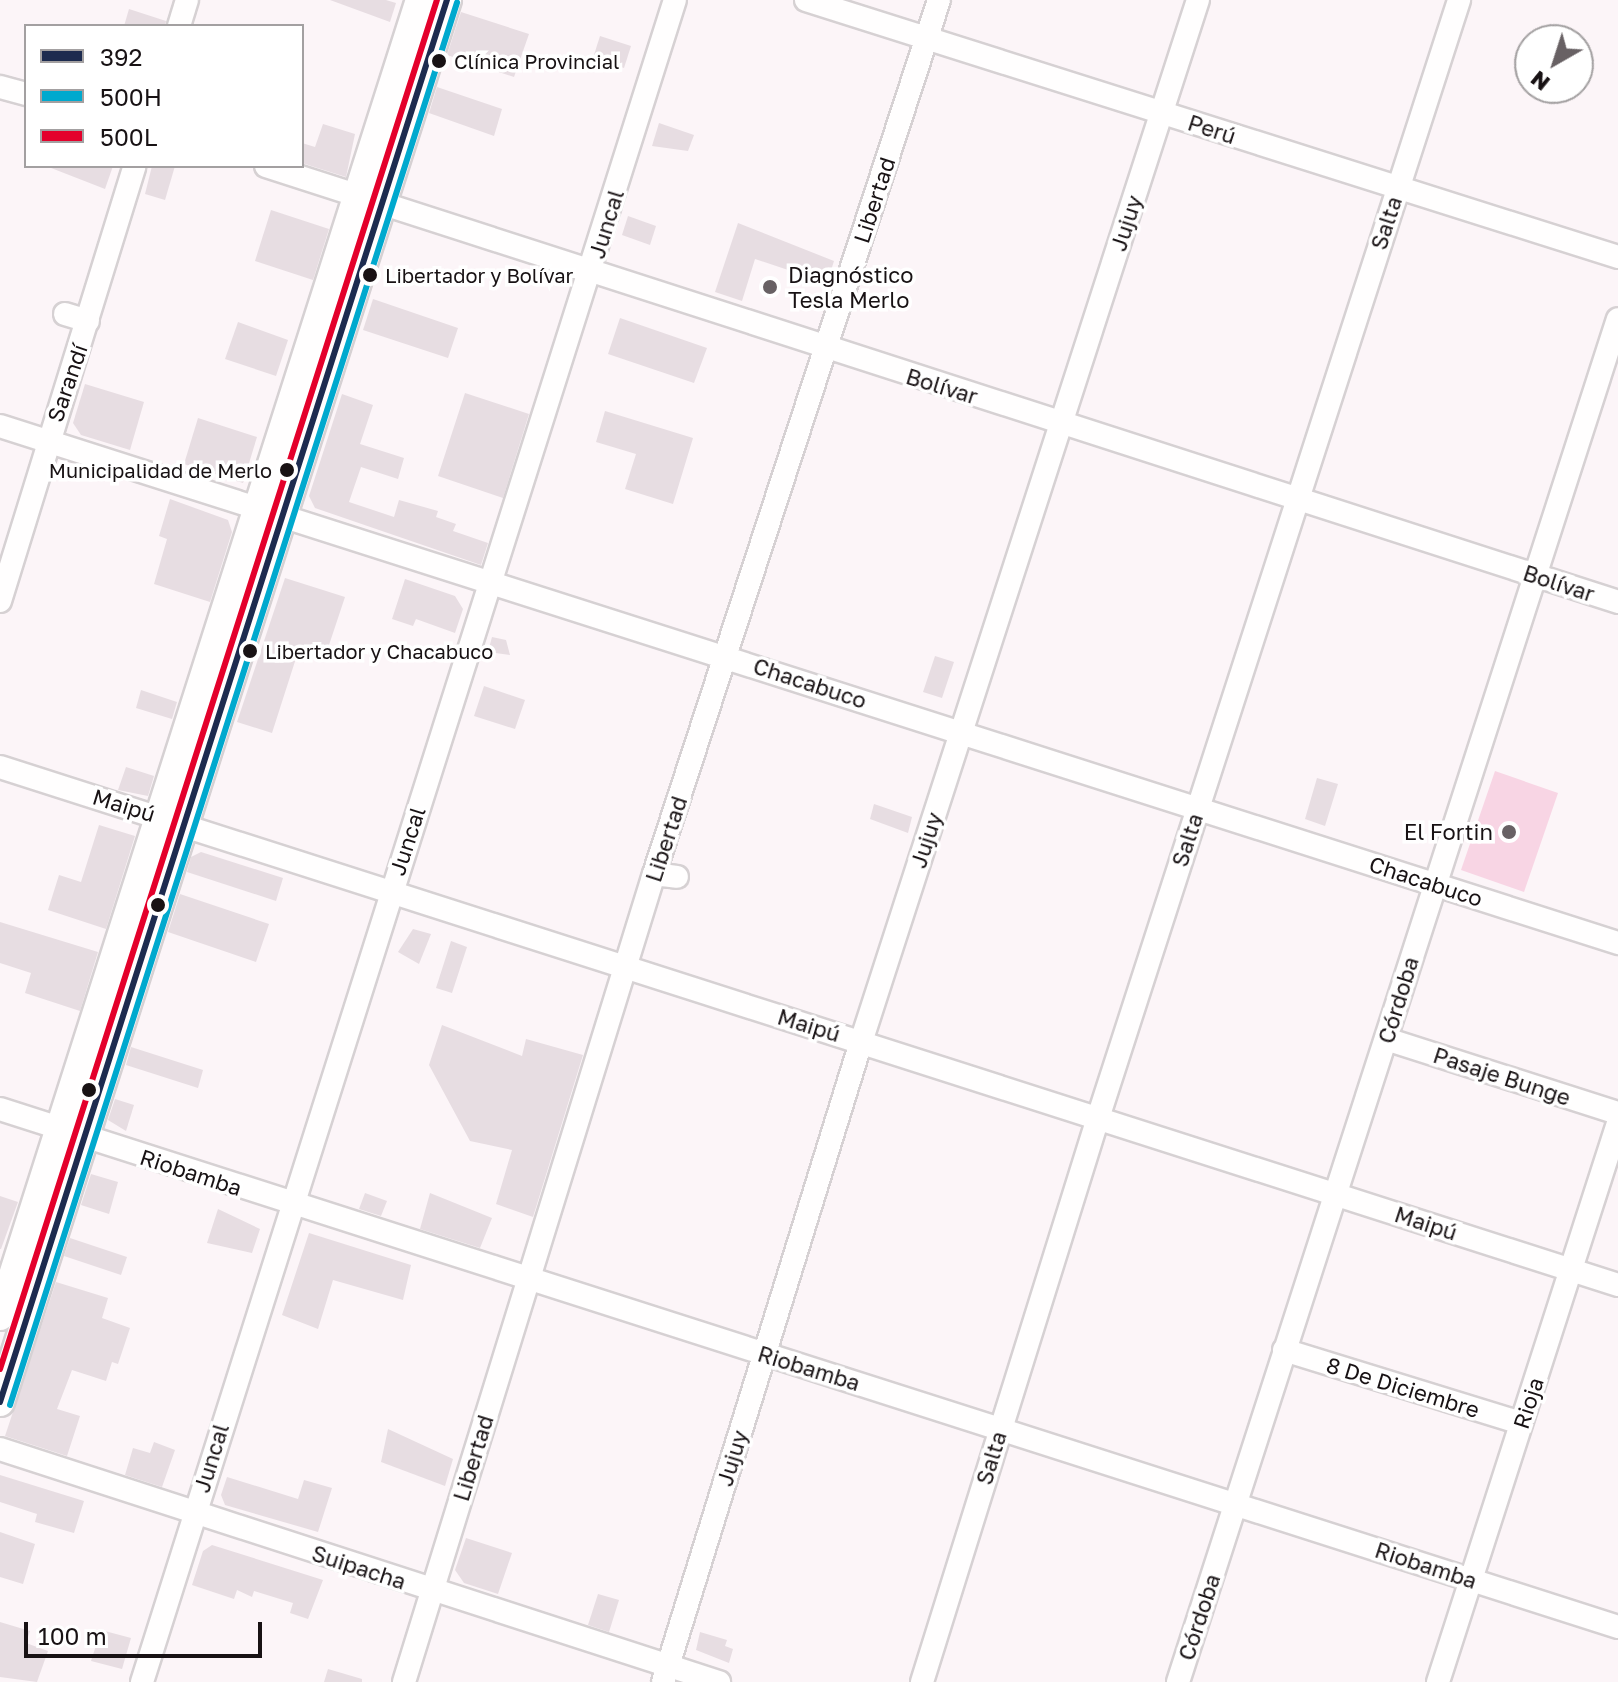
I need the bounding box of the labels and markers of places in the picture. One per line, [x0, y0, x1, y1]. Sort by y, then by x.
place label: Clínica Provincial [454, 49, 619, 73]
marker: Clínica Provincial [431, 53, 447, 69]
place label: Diagnóstico Tesla Merlo [788, 261, 914, 312]
place label: Libertador y Bolívar [385, 263, 573, 287]
marker: Libertador y Bolívar [362, 267, 378, 283]
marker: Diagnóstico Tesla Merlo [759, 276, 781, 298]
place label: Municipalidad de Merlo [49, 458, 272, 482]
marker: Municipalidad de Merlo [279, 462, 295, 478]
place label: Libertador y Chacabuco [265, 639, 493, 663]
marker: Libertador y Chacabuco [242, 643, 258, 659]
place label: El Fortin [1404, 819, 1493, 845]
marker: El Fortin [1500, 823, 1518, 841]
unlabelled marker [150, 897, 166, 913]
unlabelled marker [81, 1082, 97, 1098]

